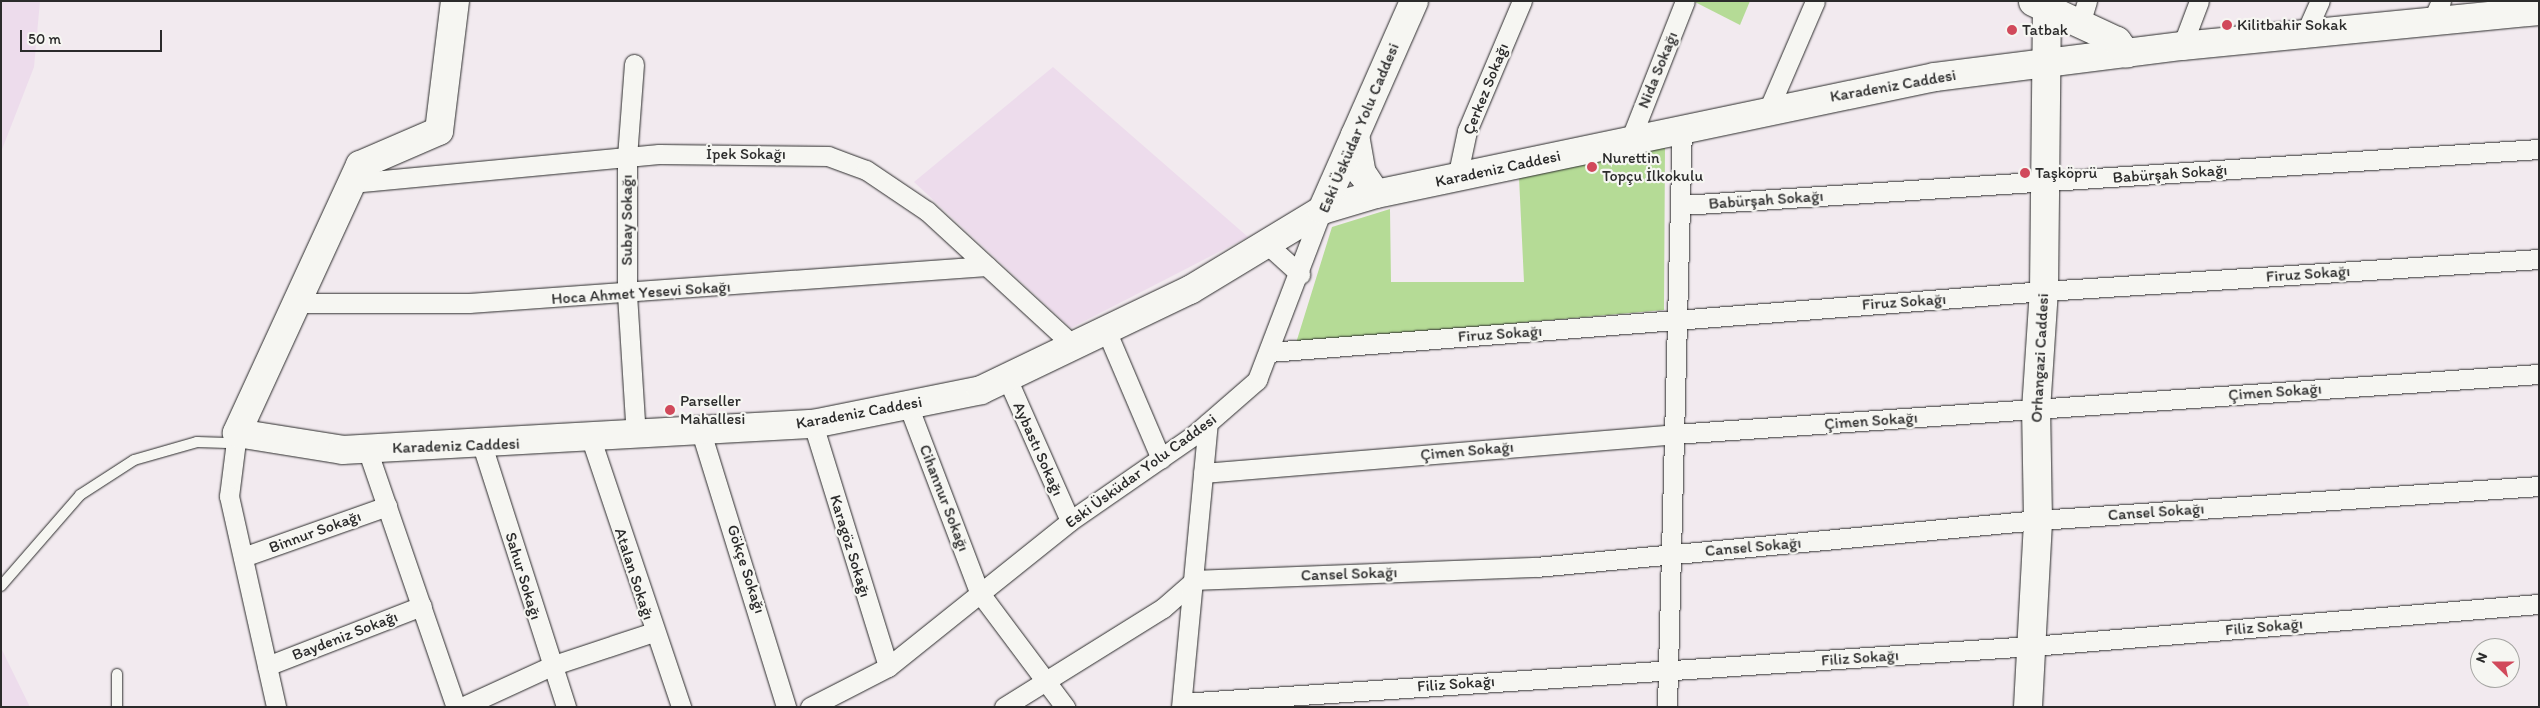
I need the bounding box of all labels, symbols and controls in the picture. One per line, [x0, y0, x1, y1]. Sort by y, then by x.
place label: Kilitbahir Sokak [2237, 15, 2346, 35]
marker: Kilitbahir Sokak [2221, 19, 2233, 31]
scale bar [22, 20, 165, 52]
place label: Tatbak [2022, 20, 2068, 40]
marker: Tatbak [2006, 24, 2018, 36]
street label: Nida Sokağı [1634, 29, 1682, 111]
text: 50 m [28, 30, 61, 48]
street label: Eski Üsküdar Yolu Caddesi [1315, 41, 1403, 215]
street label: Çerkez Sokağı [1459, 41, 1513, 137]
street label: Karadeniz Caddesi [1828, 65, 1958, 107]
street label: İpek Sokağı [706, 144, 786, 164]
street label: Karadeniz Caddesi [1433, 146, 1563, 192]
place label: Nurettin Topçu İlkokulu [1602, 148, 1703, 186]
street label: Babürşah Sokağı [2112, 160, 2228, 188]
marker: Nurettin Topçu İlkokulu [1586, 161, 1598, 173]
place label: Taşköprü [2035, 163, 2097, 183]
marker: Taşköprü [2019, 167, 2031, 179]
street label: Subay Sokağı [617, 175, 637, 265]
street label: Babürşah Sokağı [1708, 186, 1824, 214]
street label: Firuz Sokağı [2265, 261, 2351, 287]
street label: Hoca Ahmet Yesevi Sokağı [551, 277, 731, 309]
street label: Firuz Sokağı [1861, 289, 1947, 315]
street label: Orhangazi Caddesi [2027, 293, 2053, 423]
street label: Firuz Sokağı [1457, 321, 1543, 347]
street label: Çimen Sokağı [2228, 379, 2322, 405]
place label: Parseller Mahallesi [680, 391, 745, 429]
street label: Karadeniz Caddesi [794, 392, 924, 434]
street label: Aybastı Sokağı [1009, 399, 1067, 499]
marker: Parseller Mahallesi [664, 404, 676, 416]
street label: Çimen Sokağı [1824, 408, 1918, 434]
street label: Eski Üsküdar Yolu Caddesi [1062, 410, 1220, 532]
street label: Karadeniz Caddesi [392, 434, 520, 458]
street label: Çimen Sokağı [1420, 437, 1514, 465]
street label: Cihannur Sokağı [915, 442, 973, 554]
street label: Karagöz Sokağı [825, 493, 875, 599]
street label: Cansel Sokağı [2107, 499, 2205, 525]
street label: Binnur Sokağı [266, 507, 364, 557]
street label: Gökçe Sokağı [723, 522, 769, 616]
street label: Atalan Sokağı [610, 526, 658, 622]
street label: Sahur Sokağı [501, 530, 545, 622]
street label: Cansel Sokağı [1704, 533, 1802, 561]
street label: Cansel Sokağı [1301, 563, 1397, 585]
street label: Baydeniz Sokağı [289, 607, 401, 665]
street label: Filiz Sokağı [2225, 614, 2303, 640]
north arrow [2470, 638, 2520, 688]
street label: Filiz Sokağı [1821, 646, 1899, 670]
text: N [2472, 650, 2491, 665]
street label: Filiz Sokağı [1417, 672, 1495, 696]

